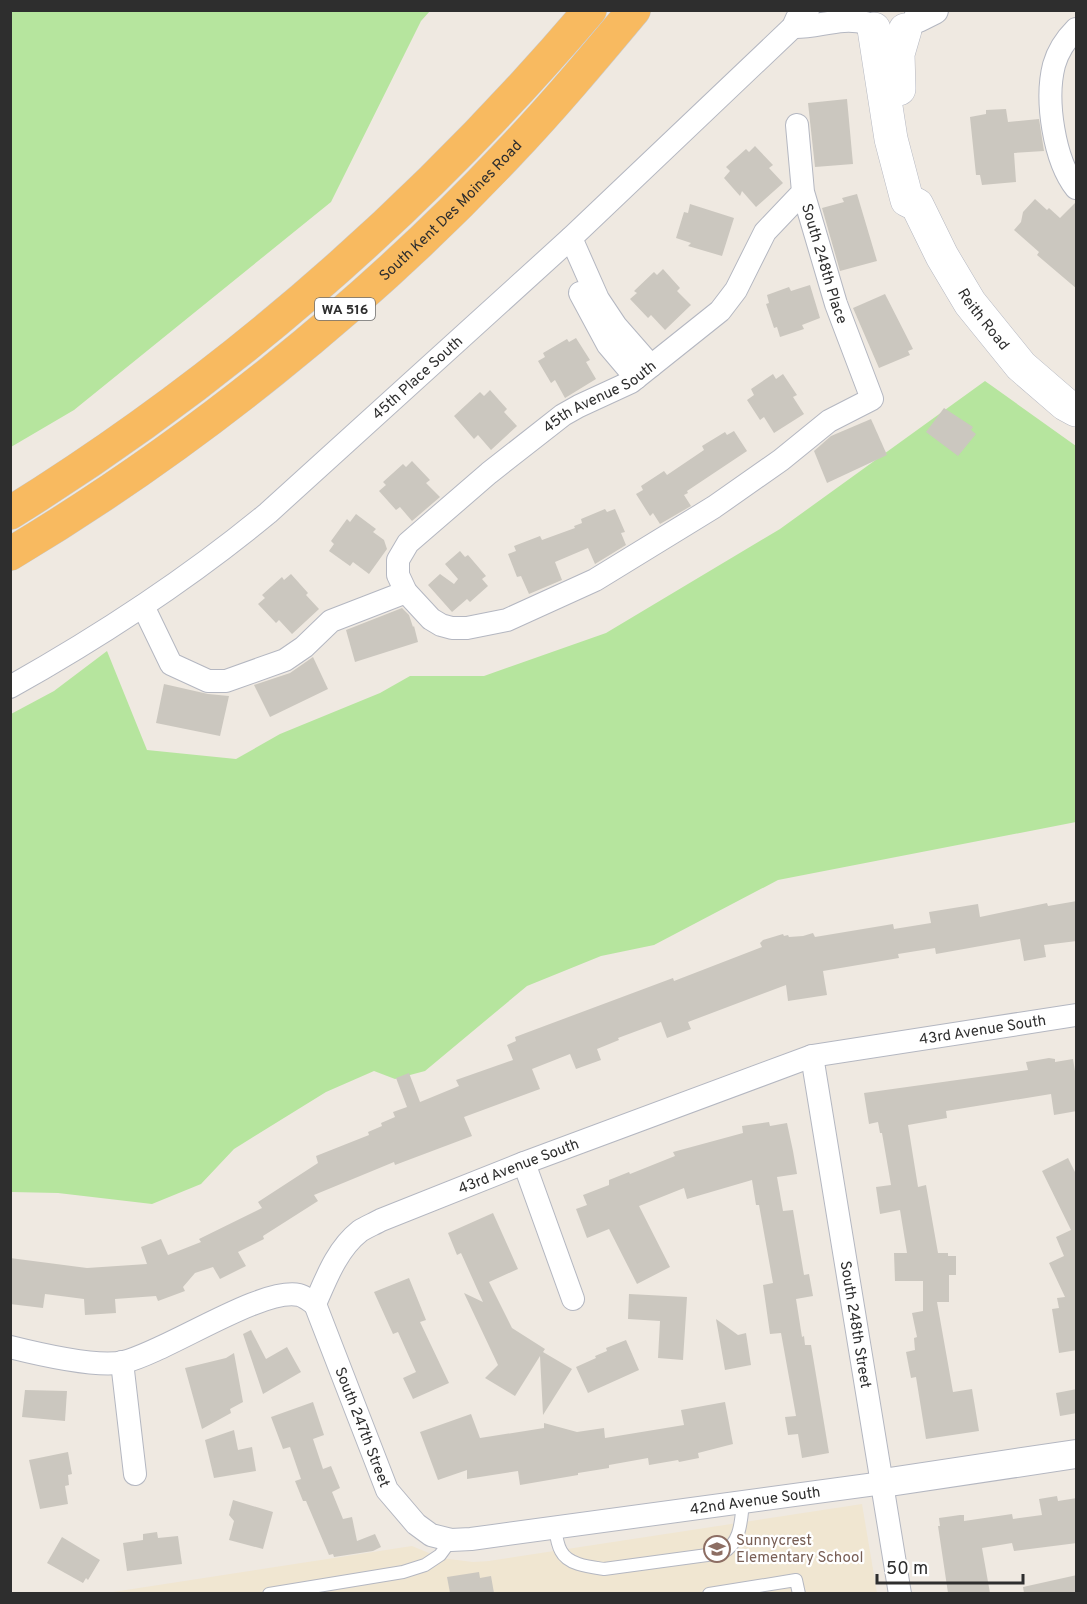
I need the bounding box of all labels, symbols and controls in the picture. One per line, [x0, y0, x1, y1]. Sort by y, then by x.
street label: South Kent Des Moines Road [376, 137, 527, 286]
street label: South 248th Place [796, 202, 851, 327]
street label: Reith Road [952, 285, 1013, 355]
road number: WA 516 [315, 298, 375, 320]
street label: 45th Place South [369, 333, 468, 425]
street label: 45th Avenue South [540, 357, 661, 438]
street label: 43rd Avenue South [918, 1012, 1047, 1050]
street label: 43rd Avenue South [456, 1135, 582, 1199]
street label: South 248th Street [835, 1260, 874, 1390]
street label: South 247th Street [329, 1365, 393, 1490]
street label: 42nd Avenue South [689, 1484, 822, 1520]
place label: Sunnycrest Elementary School [736, 1532, 863, 1568]
school or university icon: Sunnycrest Elementary School [702, 1534, 732, 1564]
scale bar [877, 1547, 1022, 1585]
text: 50 m [886, 1558, 928, 1581]

